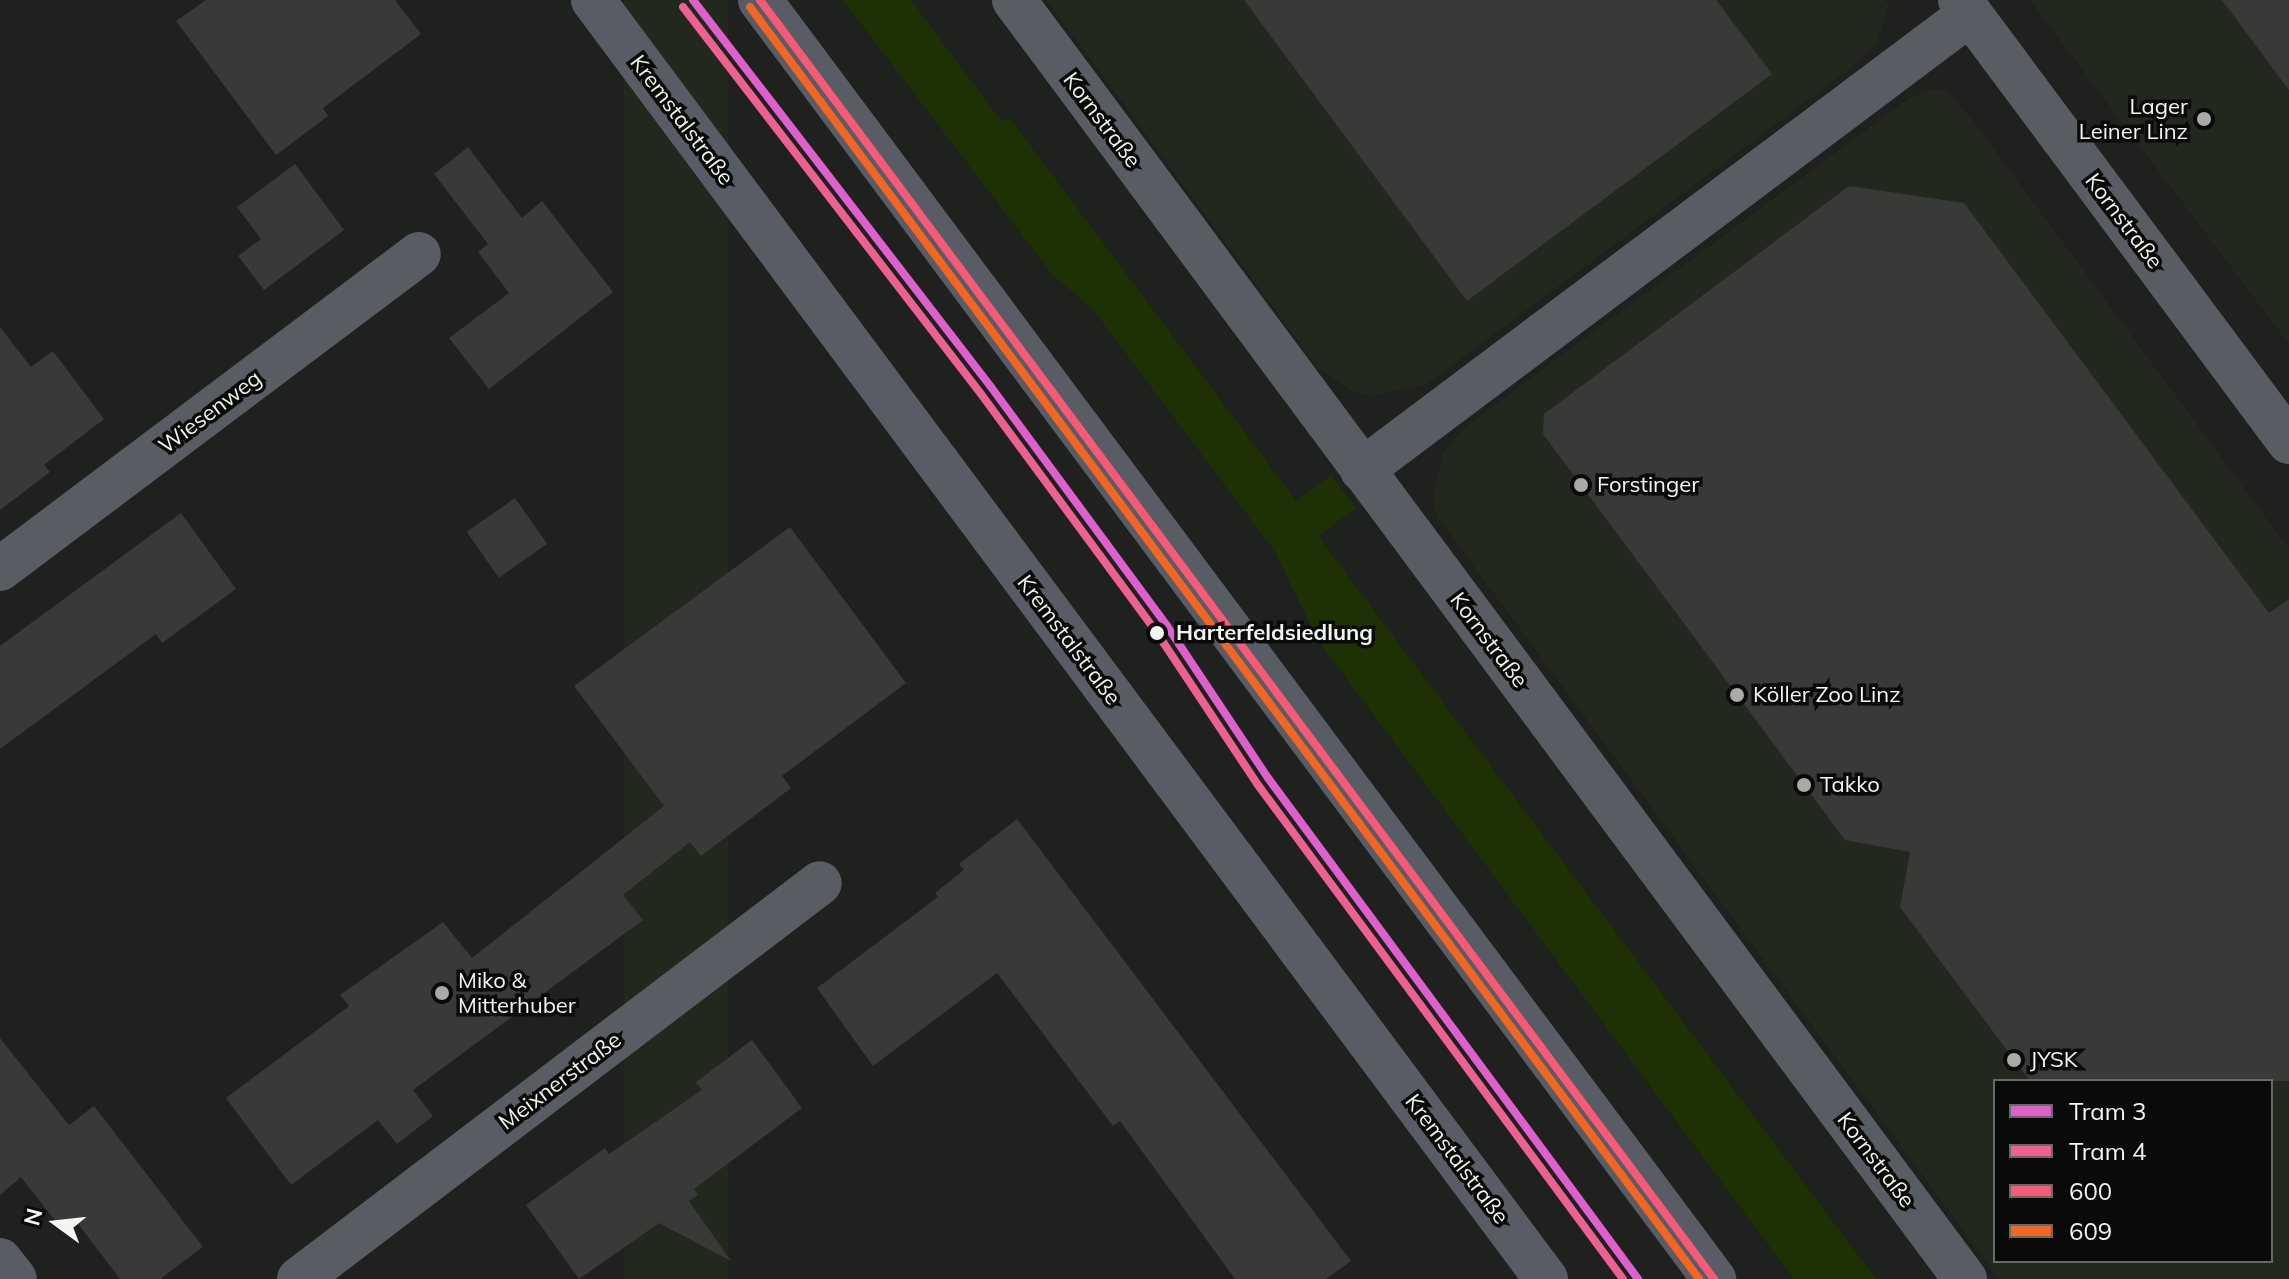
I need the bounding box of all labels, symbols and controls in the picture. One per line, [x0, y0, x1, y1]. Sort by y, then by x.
street label: Kremstalstraße [625, 50, 739, 190]
street label: Kornstraße [1058, 67, 1146, 173]
place label: Lager Leiner Linz [2079, 93, 2188, 144]
marker: Lager Leiner Linz [2195, 110, 2213, 128]
street label: Kornstraße [2080, 168, 2168, 274]
street label: Wiesenweg [154, 365, 266, 459]
place label: Forstinger [1597, 472, 1699, 498]
marker: Forstinger [1572, 476, 1590, 494]
street label: Kremstalstraße [1012, 570, 1126, 710]
street label: Kornstraße [1445, 587, 1533, 693]
place label: Harterfeldsiedlung [1176, 620, 1373, 646]
marker: Harterfeldsiedlung [1145, 621, 1169, 645]
place label: Köller Zoo Linz [1753, 682, 1901, 708]
marker: Köller Zoo Linz [1728, 686, 1746, 704]
place label: Takko [1820, 772, 1880, 798]
marker: Takko [1795, 776, 1813, 794]
place label: Miko & Mitterhuber [458, 967, 576, 1018]
marker: Miko & Mitterhuber [433, 984, 451, 1002]
street label: Meixnerstraße [494, 1027, 626, 1135]
place label: JYSK [2030, 1047, 2078, 1073]
marker: JYSK [2005, 1051, 2023, 1069]
legend [1993, 1079, 2273, 1263]
street label: Kremstalstraße [1400, 1089, 1514, 1229]
text: Tram 3 [2069, 1096, 2146, 1126]
street label: Kornstraße [1832, 1107, 1920, 1213]
text: Tram 4 [2069, 1136, 2146, 1166]
text: 600 [2069, 1176, 2112, 1206]
north arrow [16, 1183, 96, 1263]
text: N [17, 1205, 48, 1228]
text: 609 [2069, 1216, 2112, 1246]

